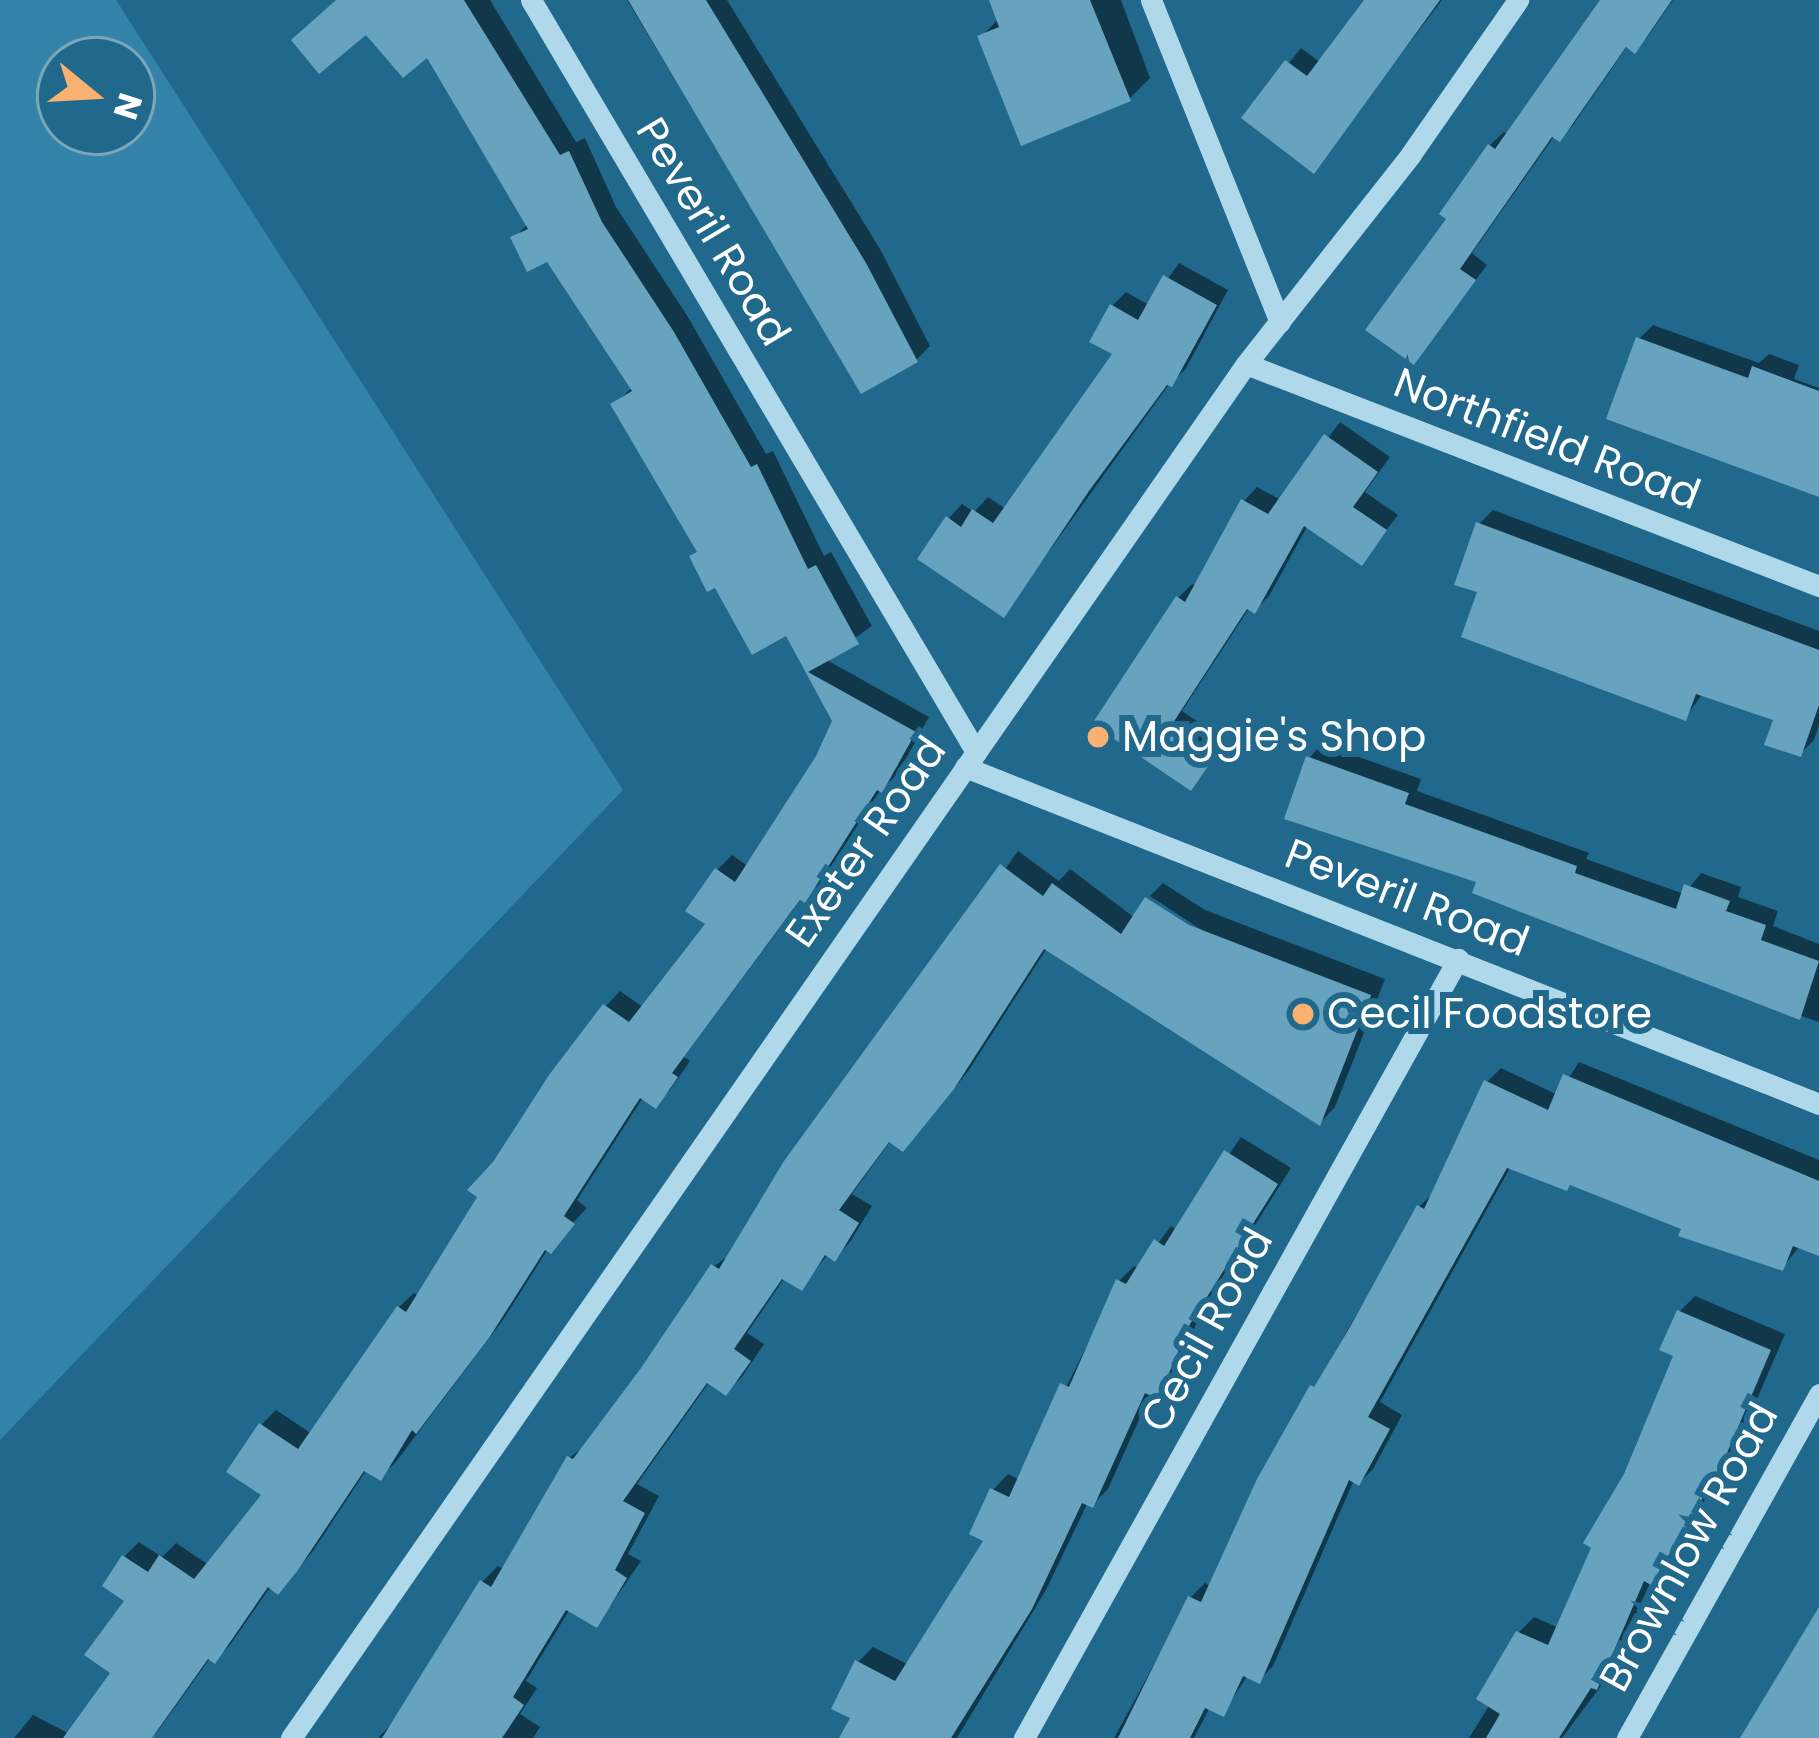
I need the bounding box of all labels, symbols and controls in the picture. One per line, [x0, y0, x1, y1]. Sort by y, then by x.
north arrow [36, 36, 156, 156]
text: N [102, 87, 154, 125]
street label: Peveril Road [625, 109, 801, 355]
street label: Northfield Road [1387, 357, 1707, 521]
place label: Maggie's Shop [1122, 712, 1426, 762]
marker: Maggie's Shop [1085, 724, 1111, 750]
street label: Exeter Road [775, 727, 957, 957]
street label: Peveril Road [1278, 828, 1536, 968]
place label: Cecil Foodstore [1327, 989, 1652, 1039]
marker: Cecil Foodstore [1290, 1001, 1316, 1027]
street label: Cecil Road [1130, 1219, 1284, 1441]
street label: Brownlow Road [1589, 1394, 1789, 1700]

